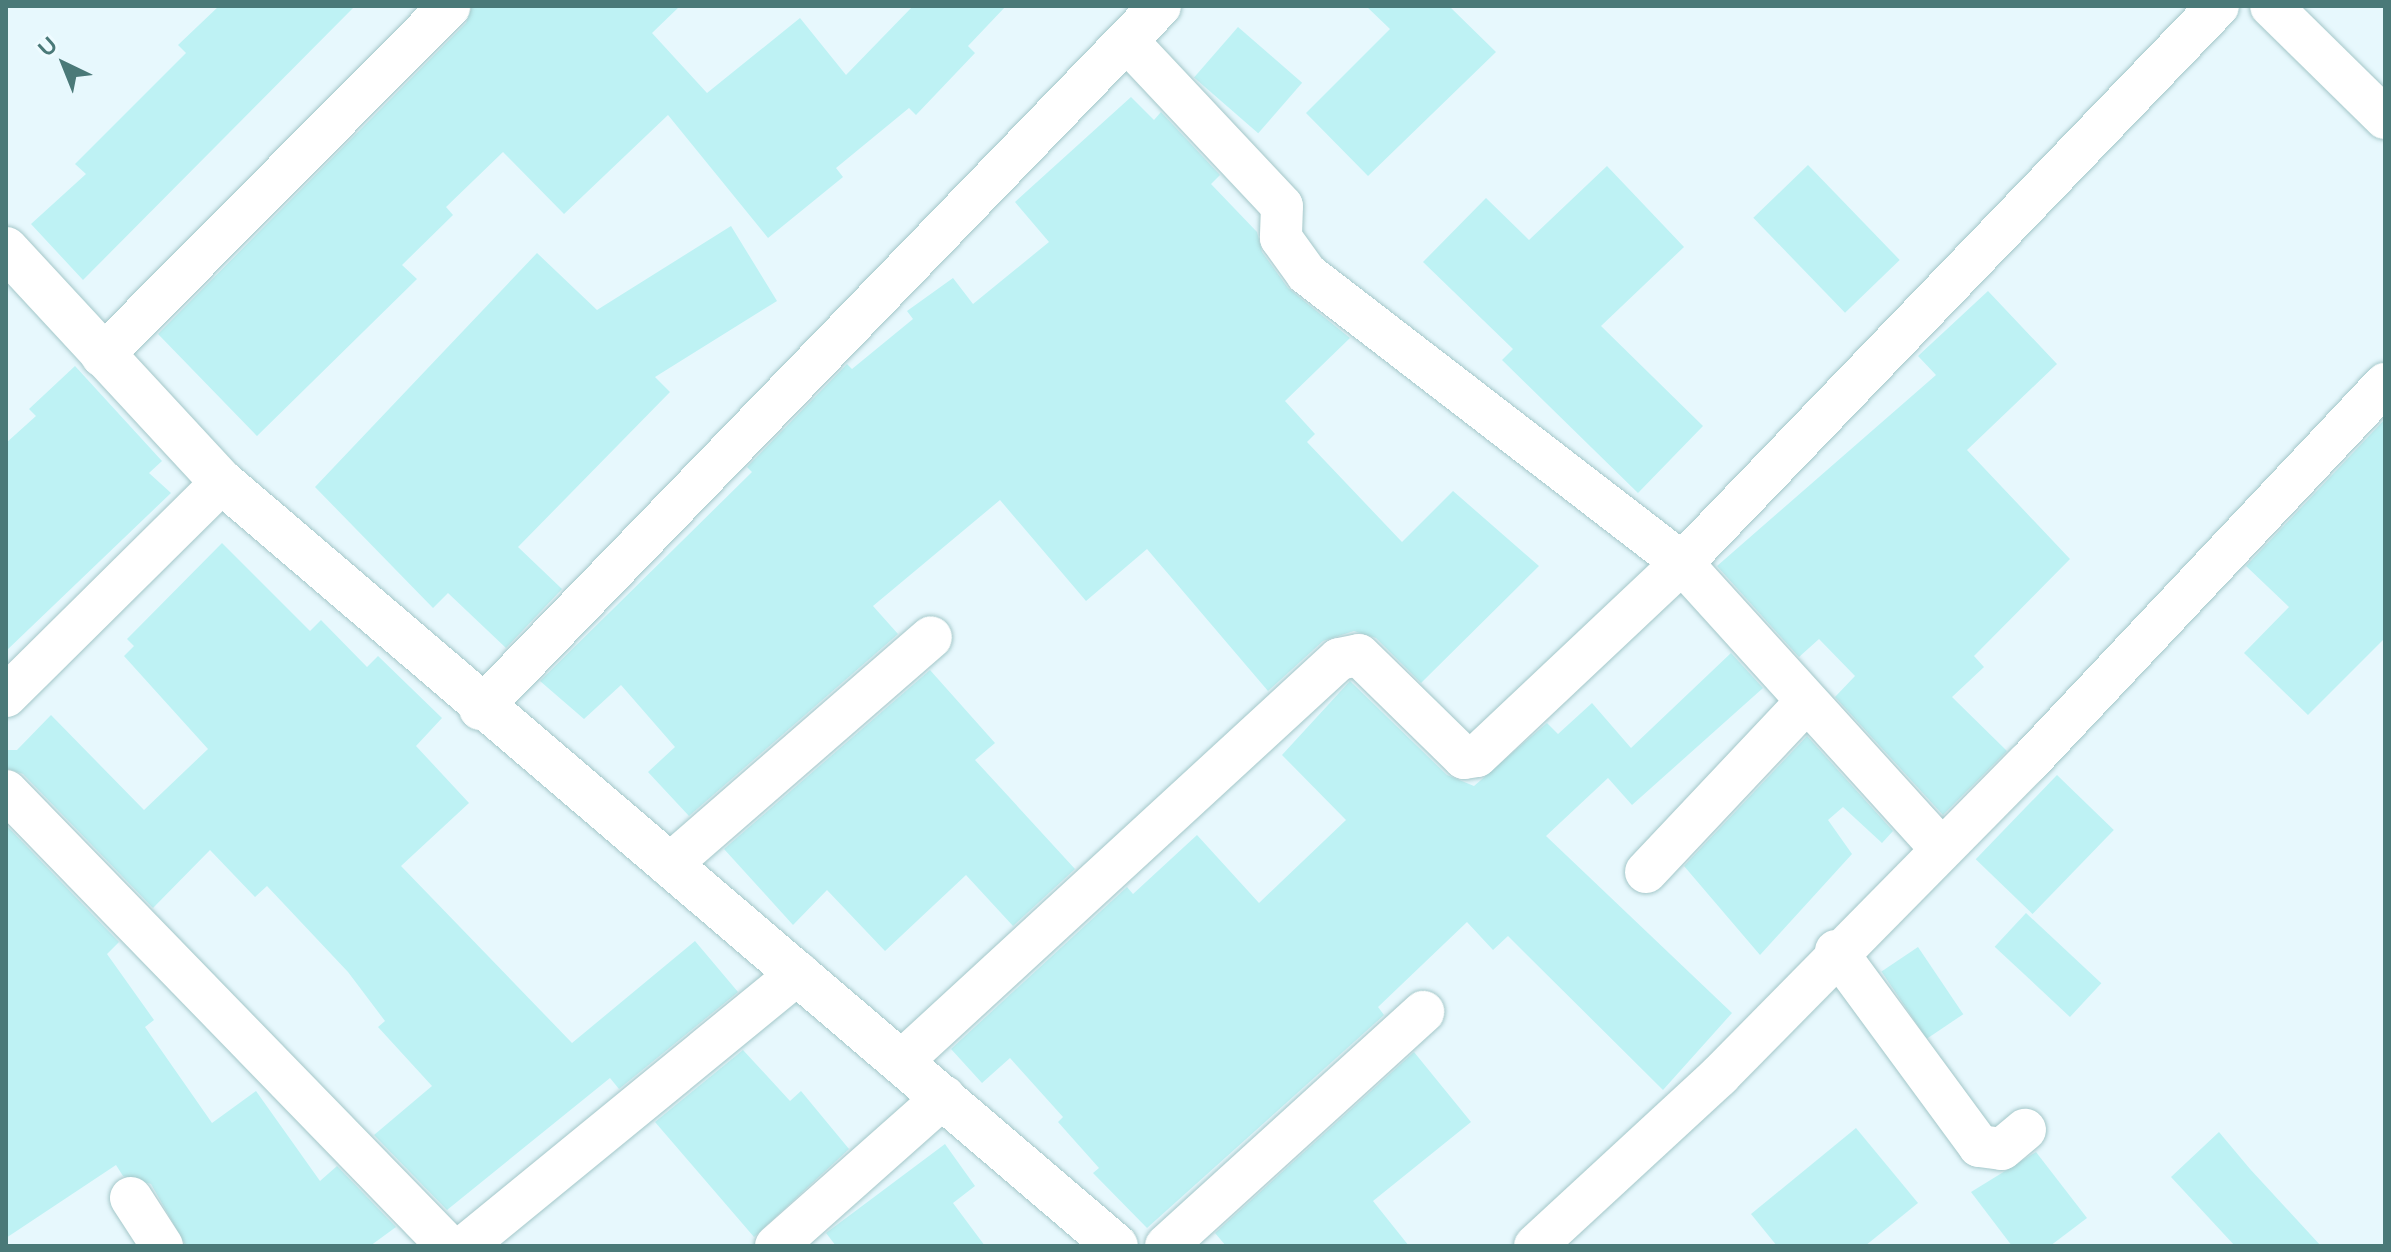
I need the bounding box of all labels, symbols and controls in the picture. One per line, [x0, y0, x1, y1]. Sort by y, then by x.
north arrow [24, 24, 104, 104]
text: U [33, 31, 63, 62]

